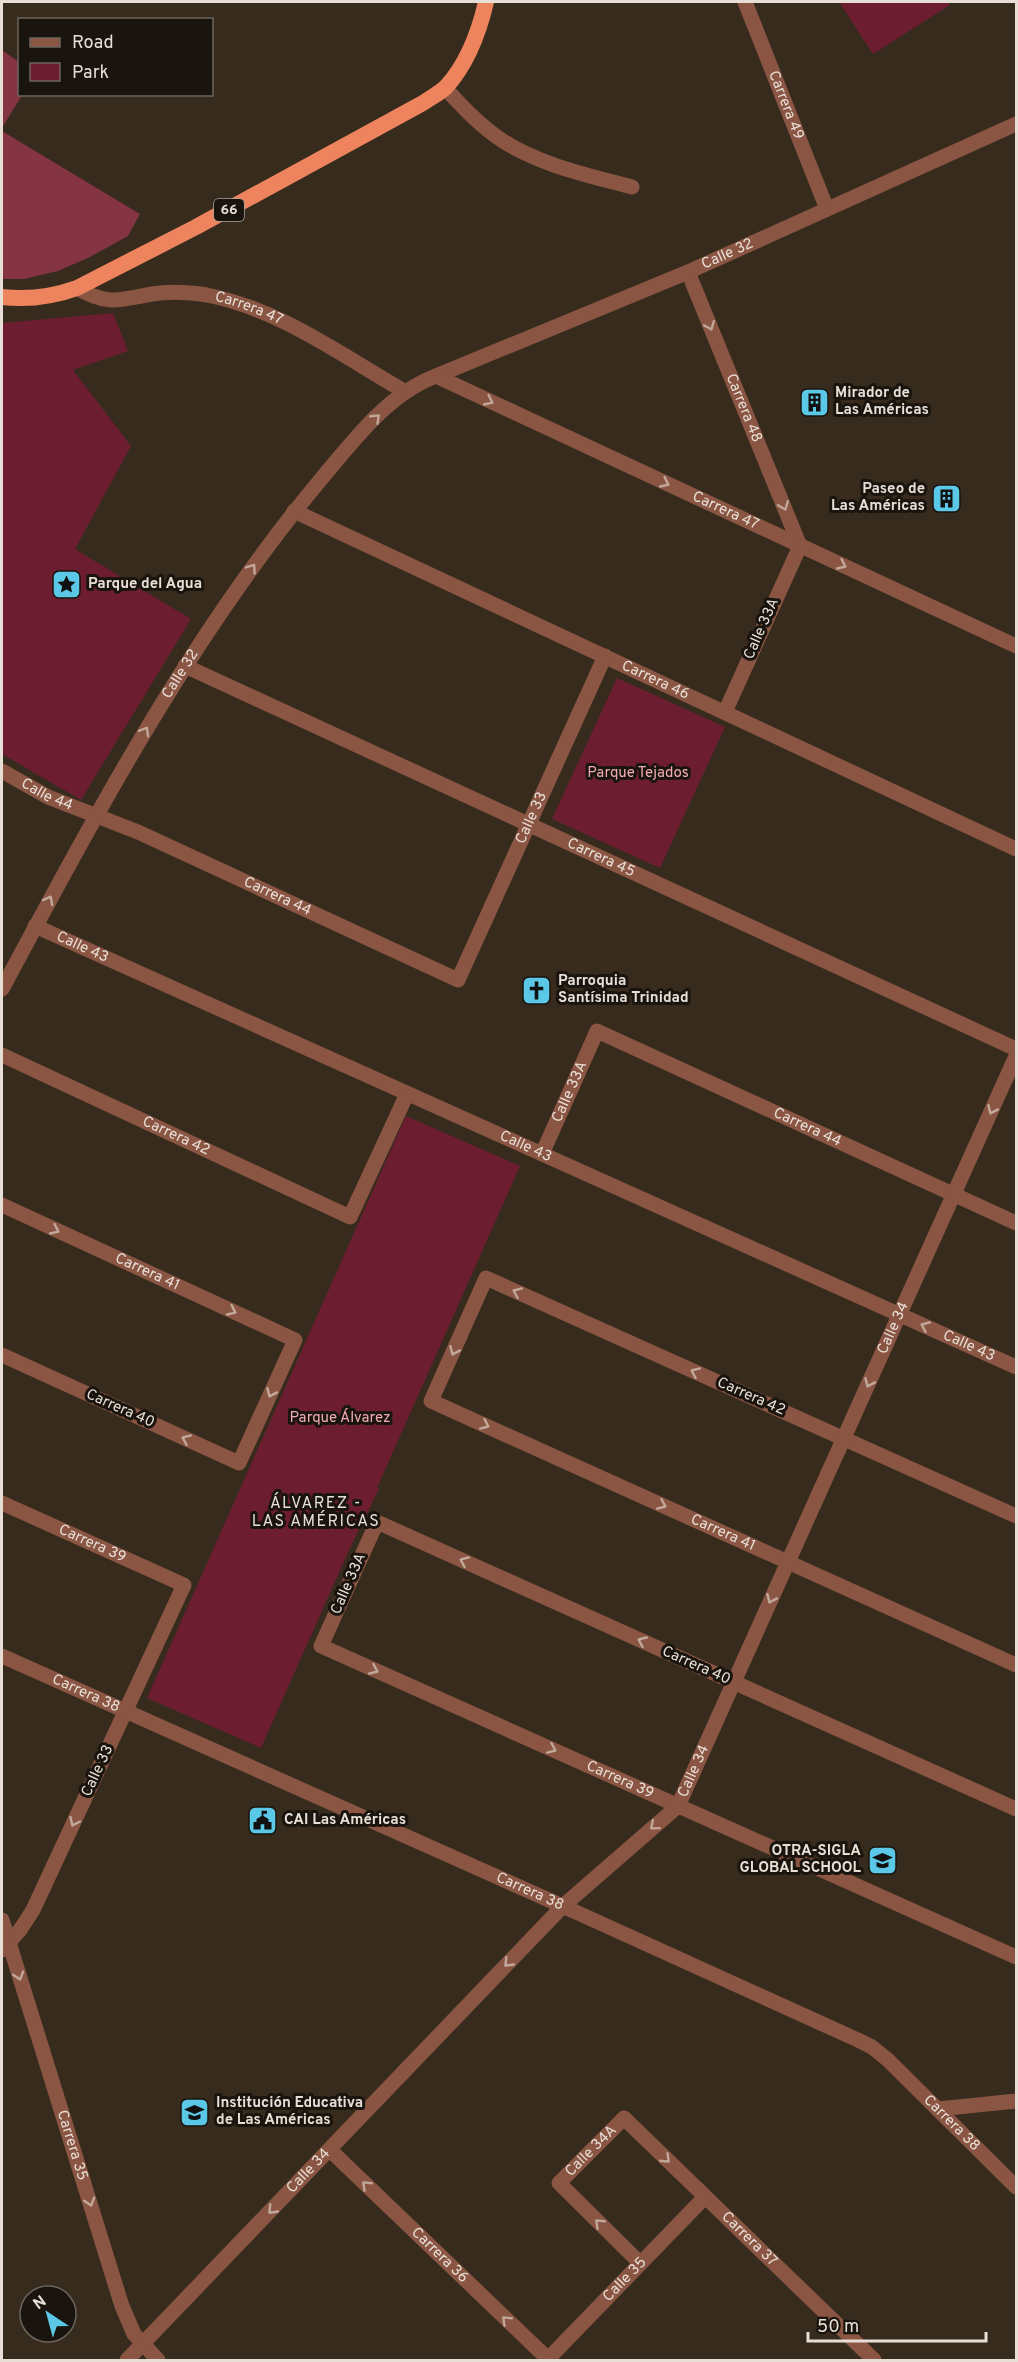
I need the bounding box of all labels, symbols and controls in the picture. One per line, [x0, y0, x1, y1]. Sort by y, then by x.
legend [18, 18, 213, 96]
text: Road [72, 32, 114, 55]
text: Park [72, 62, 109, 85]
street label: Carrera 49 [764, 68, 808, 142]
road number: 66 [214, 199, 244, 221]
street label: Calle 32 [699, 234, 757, 274]
street label: Carrera 47 [213, 287, 286, 330]
one-way arrow [703, 320, 715, 331]
street label: Carrera 48 [721, 371, 766, 445]
place label: Mirador de Las Américas [835, 384, 929, 420]
building icon: Mirador de Las Américas [798, 386, 830, 418]
one-way arrow [482, 393, 493, 405]
one-way arrow [369, 414, 380, 425]
one-way arrow [659, 476, 670, 488]
place label: Paseo de Las Américas [831, 480, 925, 516]
building icon: Paseo de Las Américas [930, 482, 962, 514]
street label: Carrera 47 [689, 487, 762, 534]
one-way arrow [777, 500, 789, 511]
one-way arrow [836, 558, 847, 570]
one-way arrow [245, 563, 256, 574]
place icon: Parque del Agua [51, 568, 83, 600]
place label: Parque del Agua [88, 575, 202, 594]
street label: Calle 33A [740, 595, 784, 663]
street label: Calle 32 [158, 646, 203, 702]
street label: Carrera 46 [618, 656, 692, 704]
one-way arrow [138, 727, 150, 737]
park label: Parque Tejados [587, 764, 689, 783]
street label: Calle 44 [17, 774, 76, 815]
street label: Calle 33 [512, 789, 552, 847]
street label: Carrera 45 [564, 834, 638, 882]
street label: Carrera 44 [240, 873, 314, 920]
one-way arrow [42, 896, 53, 907]
street label: Calle 43 [53, 927, 112, 967]
place label: Parroquia Santísima Trinidad [558, 972, 689, 1008]
church icon: Parroquia Santísima Trinidad [521, 974, 553, 1006]
street label: Calle 33A [548, 1058, 592, 1126]
one-way arrow [988, 1103, 1000, 1114]
street label: Carrera 44 [770, 1104, 844, 1151]
street label: Carrera 42 [139, 1112, 213, 1160]
street label: Calle 43 [497, 1127, 555, 1167]
one-way arrow [48, 1222, 59, 1234]
street label: Carrera 41 [112, 1249, 183, 1295]
one-way arrow [512, 1287, 523, 1299]
street label: Calle 34 [873, 1299, 913, 1357]
one-way arrow [226, 1303, 237, 1315]
one-way arrow [920, 1321, 931, 1333]
street label: Calle 43 [940, 1326, 998, 1366]
one-way arrow [449, 1344, 461, 1355]
one-way arrow [690, 1367, 701, 1379]
street label: Carrera 42 [714, 1374, 788, 1420]
one-way arrow [864, 1377, 876, 1388]
street label: Carrera 40 [83, 1385, 157, 1433]
one-way arrow [266, 1387, 278, 1398]
park label: Parque Álvarez [289, 1408, 391, 1428]
one-way arrow [478, 1417, 489, 1429]
one-way arrow [181, 1434, 192, 1446]
district label: ÁLVAREZ - LAS AMÉRICAS [252, 1492, 380, 1532]
one-way arrow [656, 1498, 667, 1510]
street label: Carrera 41 [687, 1510, 758, 1556]
street label: Carrera 39 [56, 1520, 129, 1567]
street label: Calle 33A [327, 1550, 371, 1618]
one-way arrow [460, 1557, 471, 1569]
one-way arrow [767, 1593, 779, 1604]
one-way arrow [637, 1637, 648, 1649]
street label: Carrera 40 [659, 1642, 733, 1690]
one-way arrow [368, 1663, 379, 1675]
street label: Carrera 38 [49, 1670, 123, 1717]
street label: Calle 33 [78, 1742, 118, 1800]
one-way arrow [546, 1742, 557, 1754]
street label: Calle 34 [674, 1742, 714, 1800]
street label: Carrera 39 [583, 1756, 657, 1803]
public building icon: CAI Las Américas [247, 1804, 279, 1836]
place label: CAI Las Américas [284, 1811, 406, 1830]
one-way arrow [70, 1815, 82, 1826]
one-way arrow [650, 1819, 661, 1830]
place label: OTRA-SIGLA GLOBAL SCHOOL [739, 1842, 862, 1878]
school or university icon: OTRA-SIGLA GLOBAL SCHOOL [866, 1844, 898, 1876]
street label: Carrera 38 [493, 1868, 567, 1915]
one-way arrow [505, 1955, 516, 1966]
one-way arrow [12, 1970, 24, 1981]
street label: Carrera 38 [919, 2091, 984, 2155]
place label: Institución Educativa de Las Américas [216, 2094, 363, 2130]
school or university icon: Institución Educativa de Las Américas [179, 2096, 211, 2128]
street label: Carrera 35 [52, 2108, 92, 2183]
street label: Calle 34A [561, 2121, 621, 2181]
street label: Calle 34 [282, 2144, 335, 2198]
one-way arrow [659, 2152, 669, 2163]
one-way arrow [362, 2181, 372, 2192]
one-way arrow [82, 2196, 95, 2207]
one-way arrow [268, 2203, 279, 2213]
street label: Carrera 37 [717, 2208, 781, 2271]
one-way arrow [596, 2220, 607, 2231]
street label: Carrera 36 [407, 2223, 472, 2287]
street label: Calle 35 [599, 2253, 651, 2306]
north arrow [18, 2284, 78, 2344]
text: N [30, 2292, 51, 2315]
scale bar [808, 2305, 986, 2343]
one-way arrow [503, 2316, 513, 2327]
text: 50 m [817, 2316, 859, 2339]

